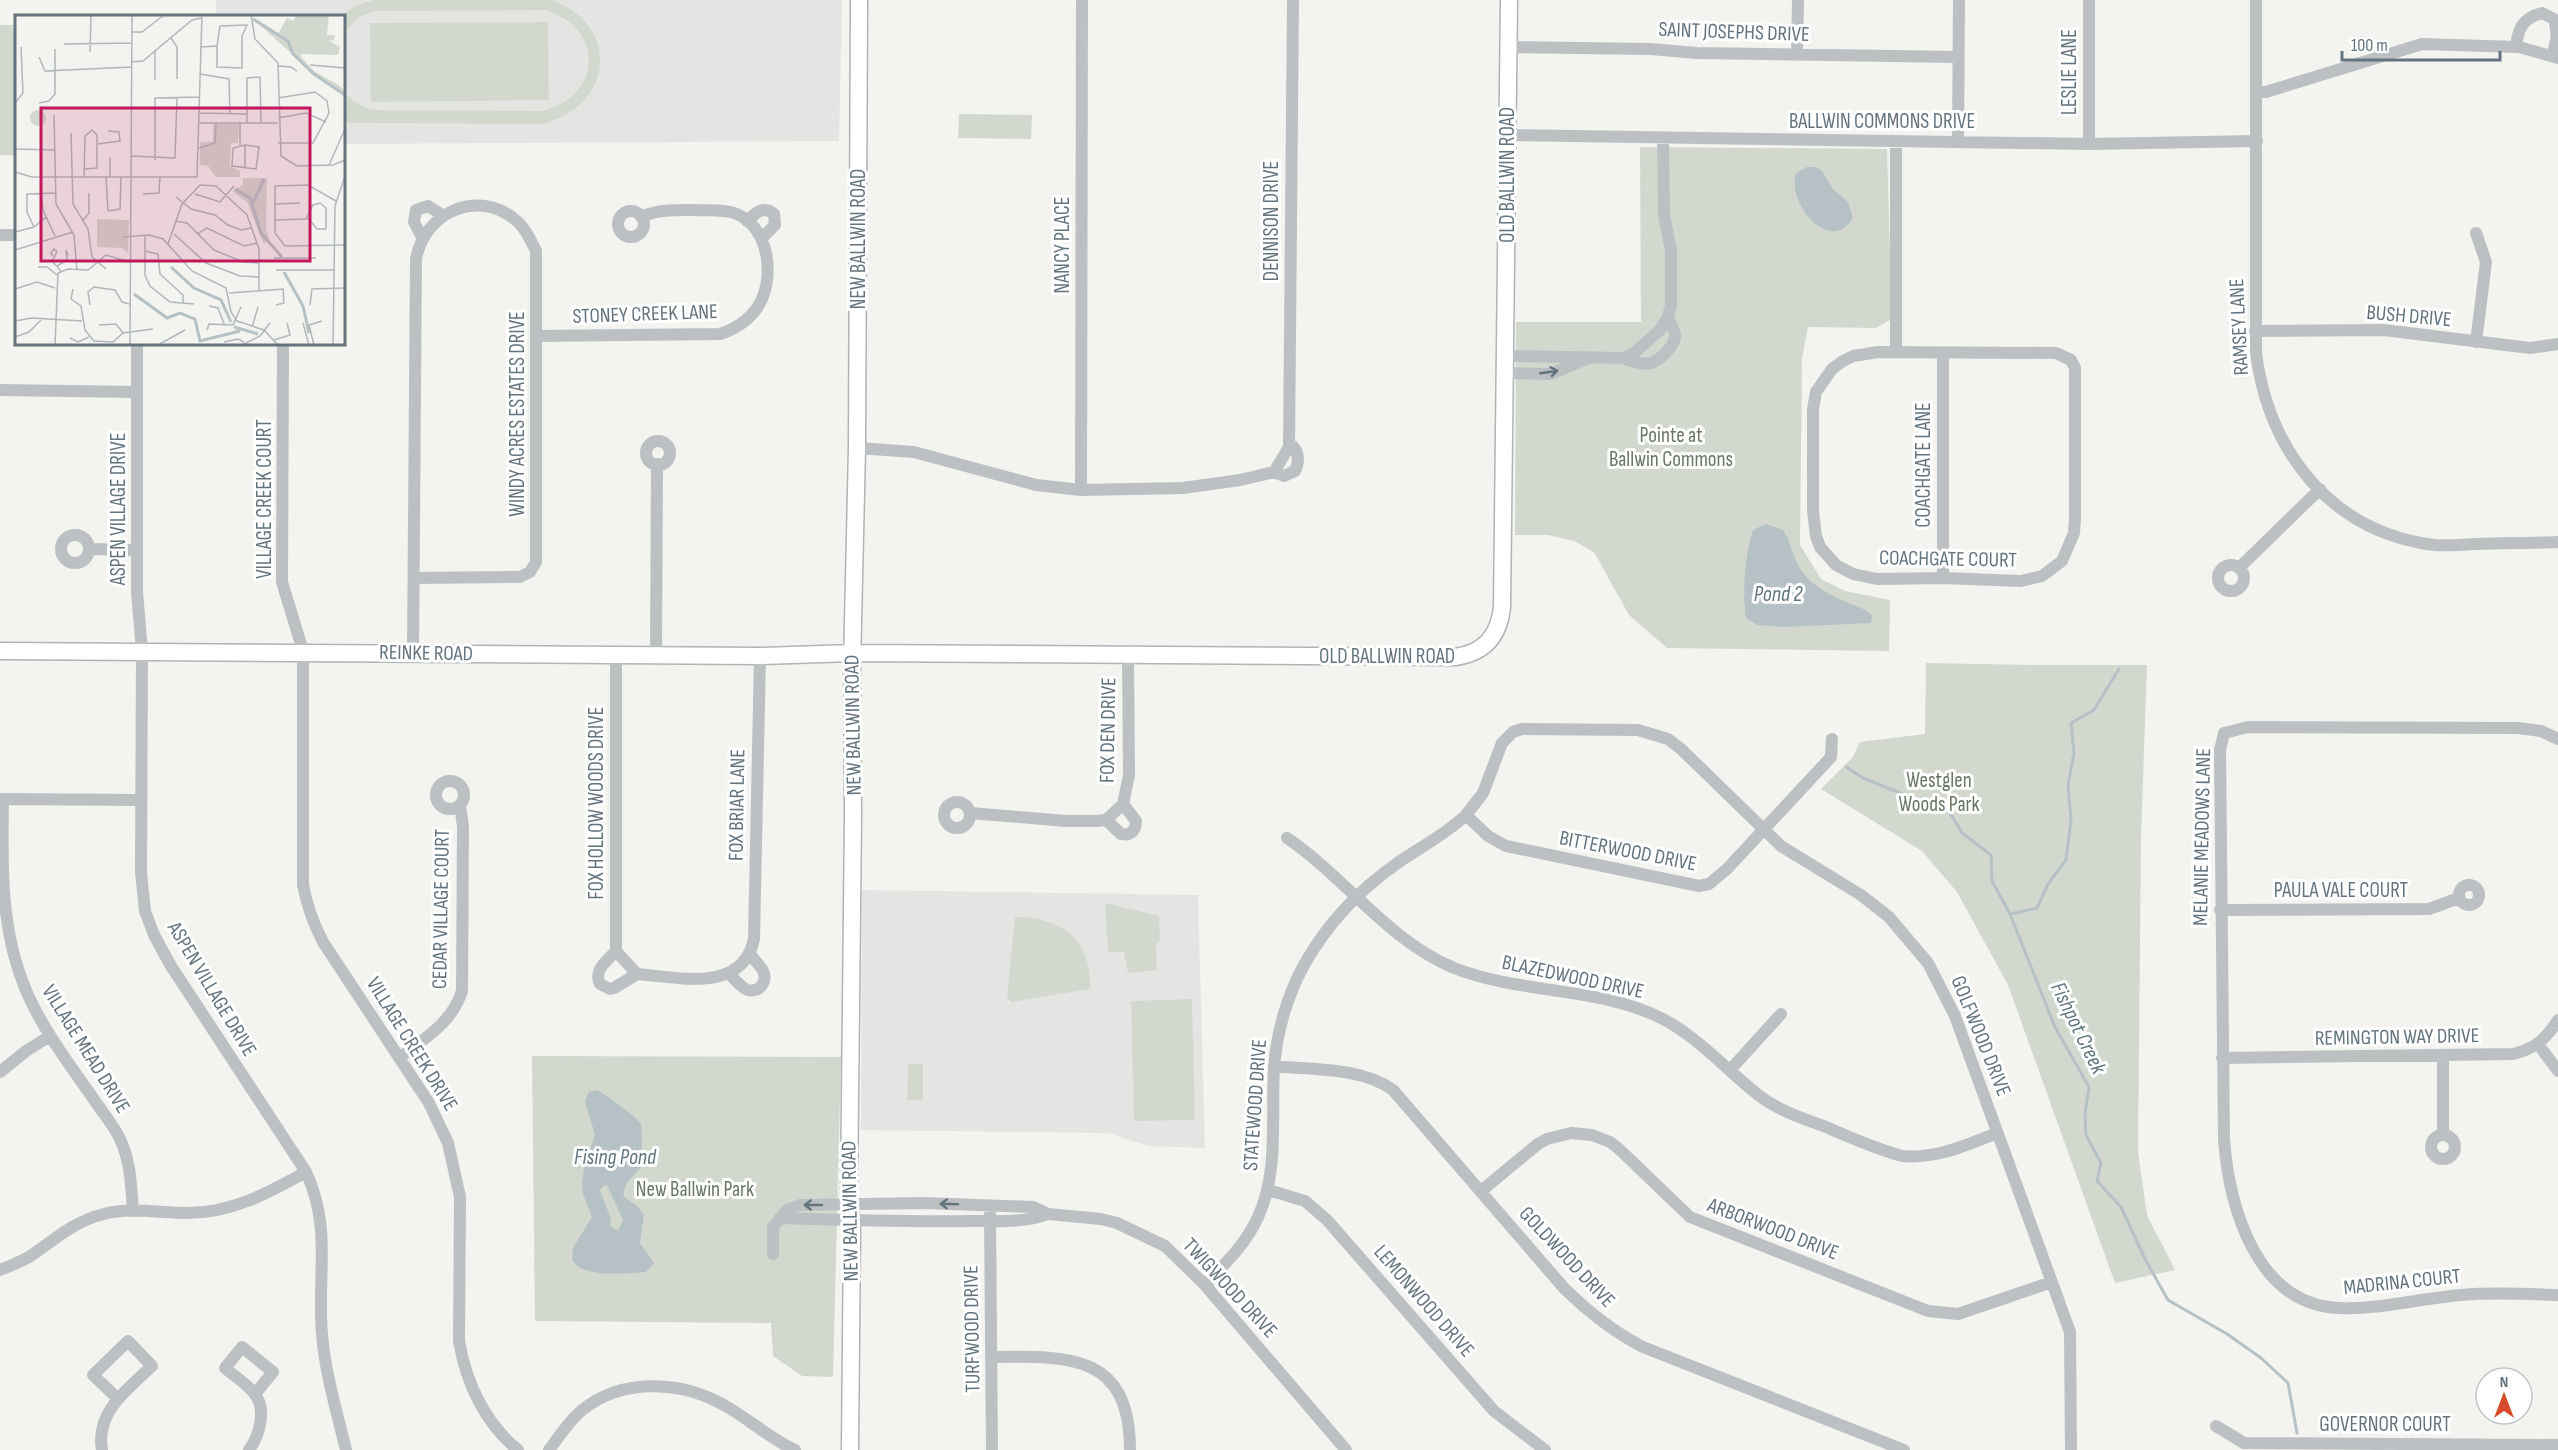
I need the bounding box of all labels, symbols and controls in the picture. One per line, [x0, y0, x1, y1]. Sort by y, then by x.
inset map [15, 15, 345, 345]
street label: SAINT JOSEPHS DRIVE [1658, 17, 1810, 47]
scale bar [2342, 24, 2500, 62]
street label: LESLIE LANE [2057, 29, 2082, 115]
text: 100 m [2351, 35, 2388, 56]
street label: OLD BALLWIN ROAD [1495, 107, 1520, 243]
street label: BALLWIN COMMONS DRIVE [1789, 109, 1975, 134]
street label: DENNISON DRIVE [1259, 161, 1284, 281]
street label: NEW BALLWIN ROAD [846, 169, 871, 309]
street label: NANCY PLACE [1050, 197, 1075, 293]
street label: RAMSEY LANE [2224, 278, 2254, 376]
street label: STONEY CREEK LANE [572, 299, 718, 329]
street label: BUSH DRIVE [2366, 300, 2452, 332]
street label: WINDY ACRES ESTATES DRIVE [505, 311, 530, 517]
one-way arrow [1539, 367, 1558, 378]
street label: COACHGATE LANE [1911, 402, 1936, 528]
street label: VILLAGE CREEK COURT [252, 419, 277, 579]
park label: Pointe at Ballwin Commons [1609, 423, 1733, 472]
street label: ASPEN VILLAGE DRIVE [106, 433, 131, 586]
street label: COACHGATE COURT [1879, 545, 2018, 573]
water label: Pond 2 [1754, 581, 1803, 608]
street label: REINKE ROAD [379, 640, 473, 666]
street label: OLD BALLWIN ROAD [1319, 644, 1455, 669]
street label: NEW BALLWIN ROAD [839, 655, 867, 795]
street label: FOX DEN DRIVE [1095, 677, 1121, 783]
street label: FOX HOLLOW WOODS DRIVE [584, 707, 609, 899]
street label: MELANIE MEADOWS LANE [2188, 748, 2216, 926]
street label: FOX BRIAR LANE [724, 749, 750, 861]
park label: Westglen Woods Park [1898, 768, 1980, 817]
street label: BITTERWOOD DRIVE [1557, 825, 1699, 877]
street label: CEDAR VILLAGE COURT [427, 828, 455, 989]
street label: PAULA VALE COURT [2274, 878, 2409, 903]
street label: ASPEN VILLAGE DRIVE [161, 916, 262, 1061]
street label: BLAZEDWOOD DRIVE [1500, 950, 1646, 1004]
street label: VILLAGE CREEK DRIVE [361, 972, 463, 1116]
street label: GOLFWOOD DRIVE [1946, 972, 2016, 1100]
water label: Fishpot Creek [2044, 978, 2112, 1079]
street label: VILLAGE MEAD DRIVE [37, 980, 135, 1118]
street label: REMINGTON WAY DRIVE [2315, 1023, 2479, 1051]
street label: STATEWOOD DRIVE [1238, 1038, 1272, 1172]
street label: NEW BALLWIN ROAD [836, 1141, 864, 1281]
water label: Fising Pond [574, 1144, 657, 1171]
park label: New Ballwin Park [636, 1177, 754, 1202]
street label: ARBORWOOD DRIVE [1703, 1192, 1842, 1265]
one-way arrow [804, 1199, 824, 1211]
one-way arrow [940, 1199, 960, 1210]
street label: GOLDWOOD DRIVE [1514, 1201, 1620, 1313]
street label: TWIGWOOD DRIVE [1177, 1233, 1283, 1343]
street label: LEMONWOOD DRIVE [1369, 1240, 1479, 1362]
street label: MADRINA COURT [2342, 1263, 2462, 1301]
street label: TURFWOOD DRIVE [958, 1265, 986, 1393]
north arrow [2474, 1366, 2534, 1426]
text: N [2500, 1373, 2508, 1392]
street label: GOVERNOR COURT [2319, 1412, 2451, 1437]

